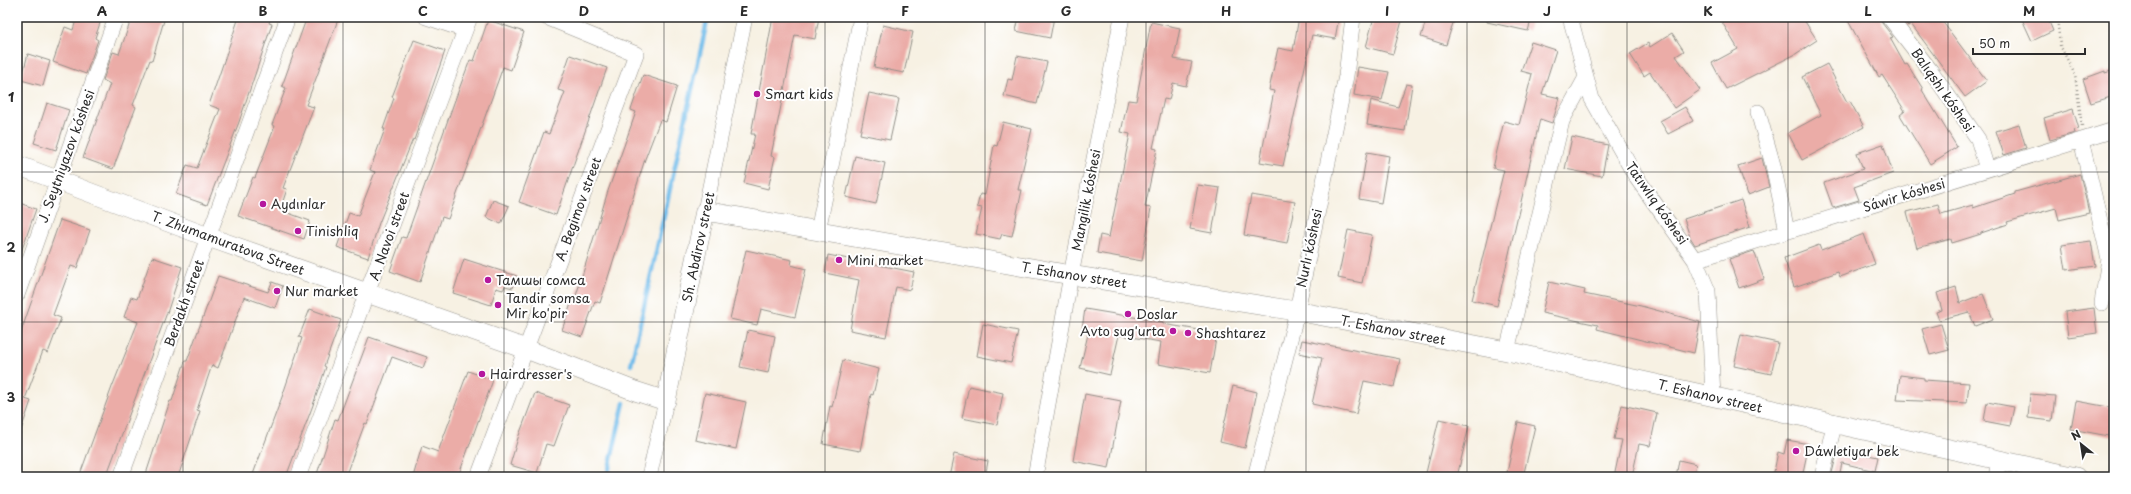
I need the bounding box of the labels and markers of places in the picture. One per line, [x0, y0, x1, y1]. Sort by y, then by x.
place label: Smart kids [765, 84, 833, 103]
marker: Smart kids [752, 89, 762, 99]
place label: Aydınlar [271, 194, 325, 213]
marker: Aydınlar [258, 199, 268, 209]
place label: Tinishliq [306, 221, 358, 240]
marker: Tinishliq [293, 226, 303, 236]
place label: Mini market [847, 250, 923, 269]
marker: Mini market [834, 255, 844, 265]
place label: Тамшы сомса [496, 270, 586, 289]
marker: Тамшы сомса [483, 275, 493, 285]
place label: Nur market [285, 281, 358, 300]
marker: Nur market [272, 286, 282, 296]
place label: Tandir somsa Mir ko'pir [506, 288, 591, 322]
marker: Tandir somsa Mir ko'pir [493, 300, 503, 310]
place label: Doslar [1136, 304, 1178, 323]
marker: Doslar [1123, 309, 1133, 319]
place label: Avto sug'urta [1080, 321, 1166, 340]
place label: Shashtarez [1196, 323, 1266, 342]
marker: Avto sug'urta [1168, 326, 1178, 336]
marker: Shashtarez [1183, 328, 1193, 338]
place label: Hairdresser's [490, 364, 572, 383]
marker: Hairdresser's [477, 369, 487, 379]
place label: Dáwletiyar bek [1804, 441, 1899, 460]
marker: Dáwletiyar bek [1791, 446, 1801, 456]

